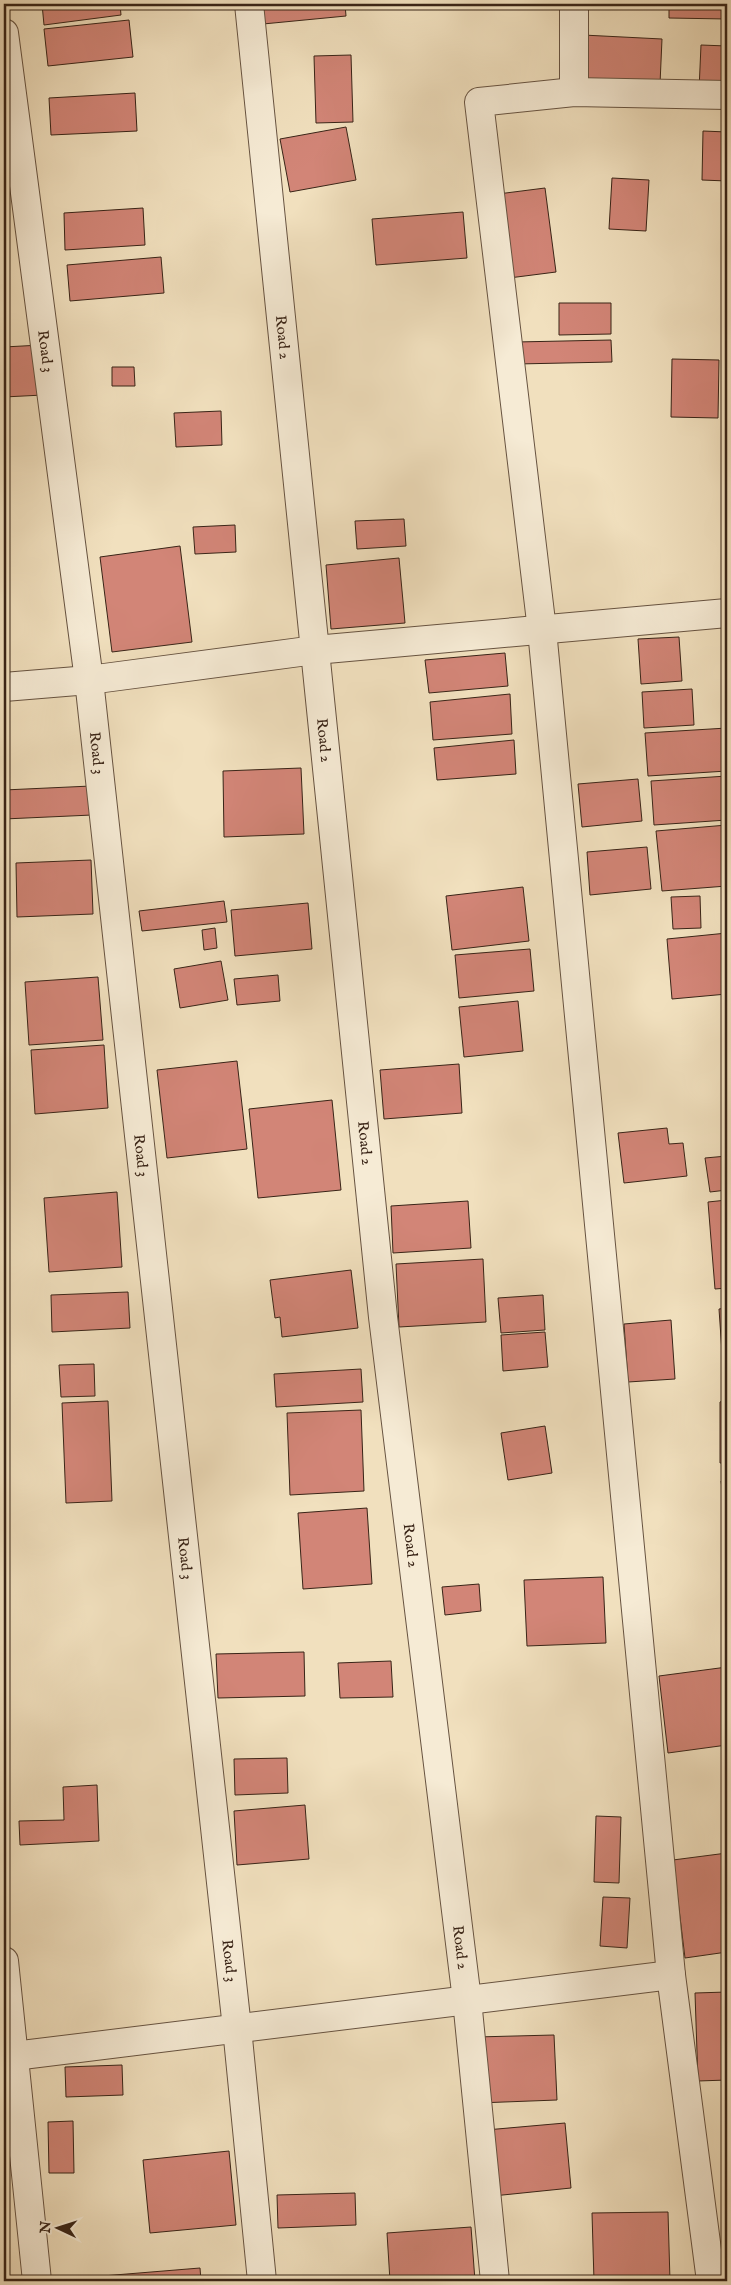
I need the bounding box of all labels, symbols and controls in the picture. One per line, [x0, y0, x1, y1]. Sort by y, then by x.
street label: Road 2 [271, 314, 295, 360]
street label: Road 3 [34, 329, 58, 374]
street label: Road 2 [312, 717, 336, 763]
street label: Road 3 [85, 731, 109, 775]
street label: Road 2 [354, 1120, 377, 1166]
street label: Road 3 [129, 1133, 153, 1178]
street label: Road 2 [399, 1522, 423, 1569]
street label: Road 3 [174, 1536, 197, 1580]
street label: Road 2 [448, 1924, 473, 1971]
street label: Road 3 [218, 1938, 241, 1983]
north arrow [32, 2202, 82, 2252]
text: N [37, 2220, 55, 2235]

